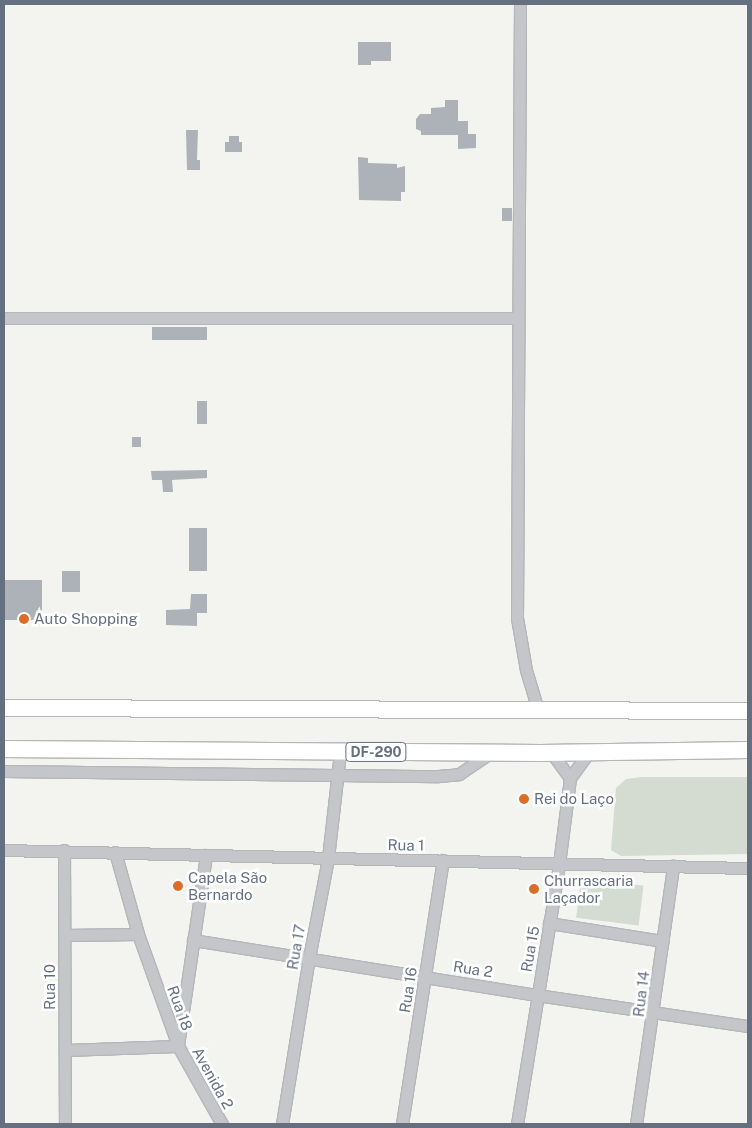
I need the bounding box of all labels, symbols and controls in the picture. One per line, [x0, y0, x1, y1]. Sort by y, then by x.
place label: Auto Shopping [34, 610, 138, 628]
marker: Auto Shopping [18, 613, 30, 625]
road number: DF-290 [345, 740, 407, 764]
place label: Rei do Laço [534, 790, 614, 808]
marker: Rei do Laço [518, 793, 530, 805]
street label: Rua 1 [387, 836, 425, 854]
place label: Capela São Bernardo [188, 868, 267, 903]
place label: Churrascaria Laçador [544, 871, 633, 906]
marker: Capela São Bernardo [172, 880, 184, 892]
marker: Churrascaria Laçador [528, 883, 540, 895]
street label: Rua 17 [283, 923, 309, 971]
street label: Rua 15 [517, 925, 543, 973]
street label: Rua 2 [452, 957, 494, 981]
street label: Rua 10 [41, 964, 59, 1010]
street label: Rua 16 [396, 966, 420, 1014]
street label: Rua 14 [629, 970, 653, 1018]
street label: Rua 18 [164, 983, 196, 1033]
street label: Avenida 2 [189, 1044, 237, 1112]

